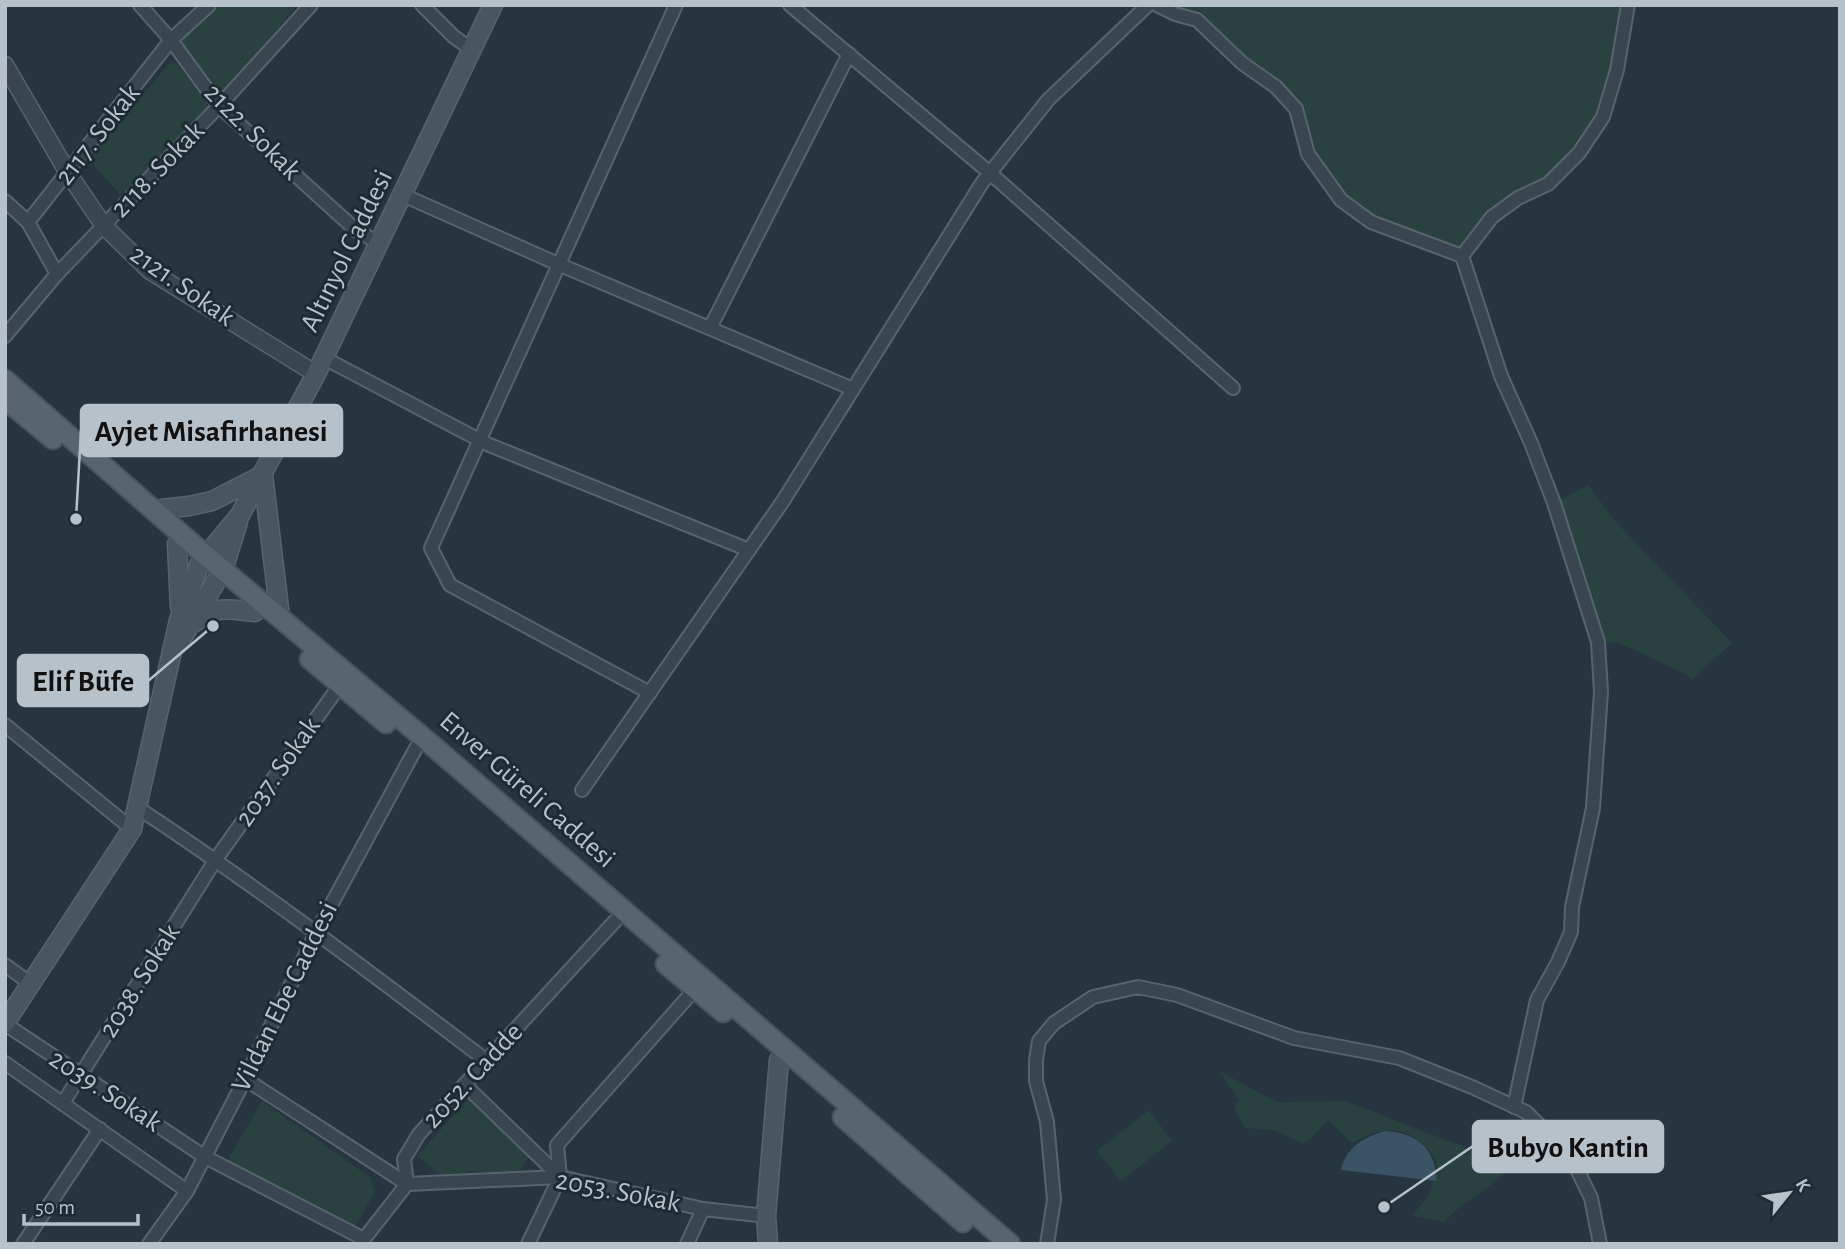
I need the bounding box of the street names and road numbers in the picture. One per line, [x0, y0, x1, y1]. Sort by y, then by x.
street label: 2117. Sokak [50, 79, 146, 191]
street label: 2122. Sokak [199, 79, 306, 186]
street label: 2118. Sokak [106, 117, 210, 223]
street label: Altınyol Caddesi [296, 166, 398, 336]
street label: 2121. Sokak [125, 240, 239, 332]
street label: Enver Güreli Caddesi [434, 707, 620, 873]
street label: 2037. Sokak [230, 712, 326, 832]
street label: Vildan Ebe Caddesi [227, 898, 343, 1096]
street label: 2038. Sokak [94, 919, 186, 1043]
street label: 2052. Cadde [418, 1018, 528, 1134]
street label: 2039. Sokak [44, 1045, 166, 1138]
street label: 2053. Sokak [553, 1166, 683, 1218]

